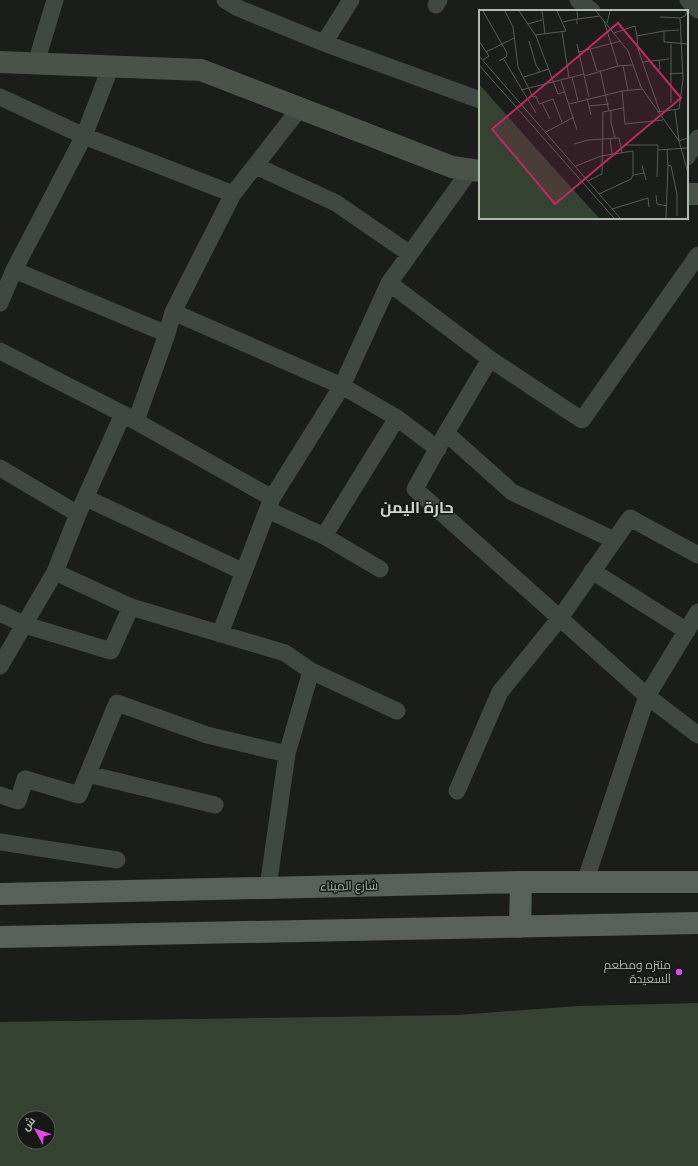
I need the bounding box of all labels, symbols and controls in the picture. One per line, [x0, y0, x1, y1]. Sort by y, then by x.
inset map [479, 10, 688, 219]
district label: حارة اليمن [380, 498, 454, 517]
street label: شارع الميناء [320, 878, 378, 895]
place label: منتزه ومطعم السعيدة [604, 958, 671, 986]
marker: منتزه ومطعم السعيدة [674, 967, 684, 977]
north arrow [16, 1110, 56, 1150]
text: ش [19, 1114, 38, 1133]

